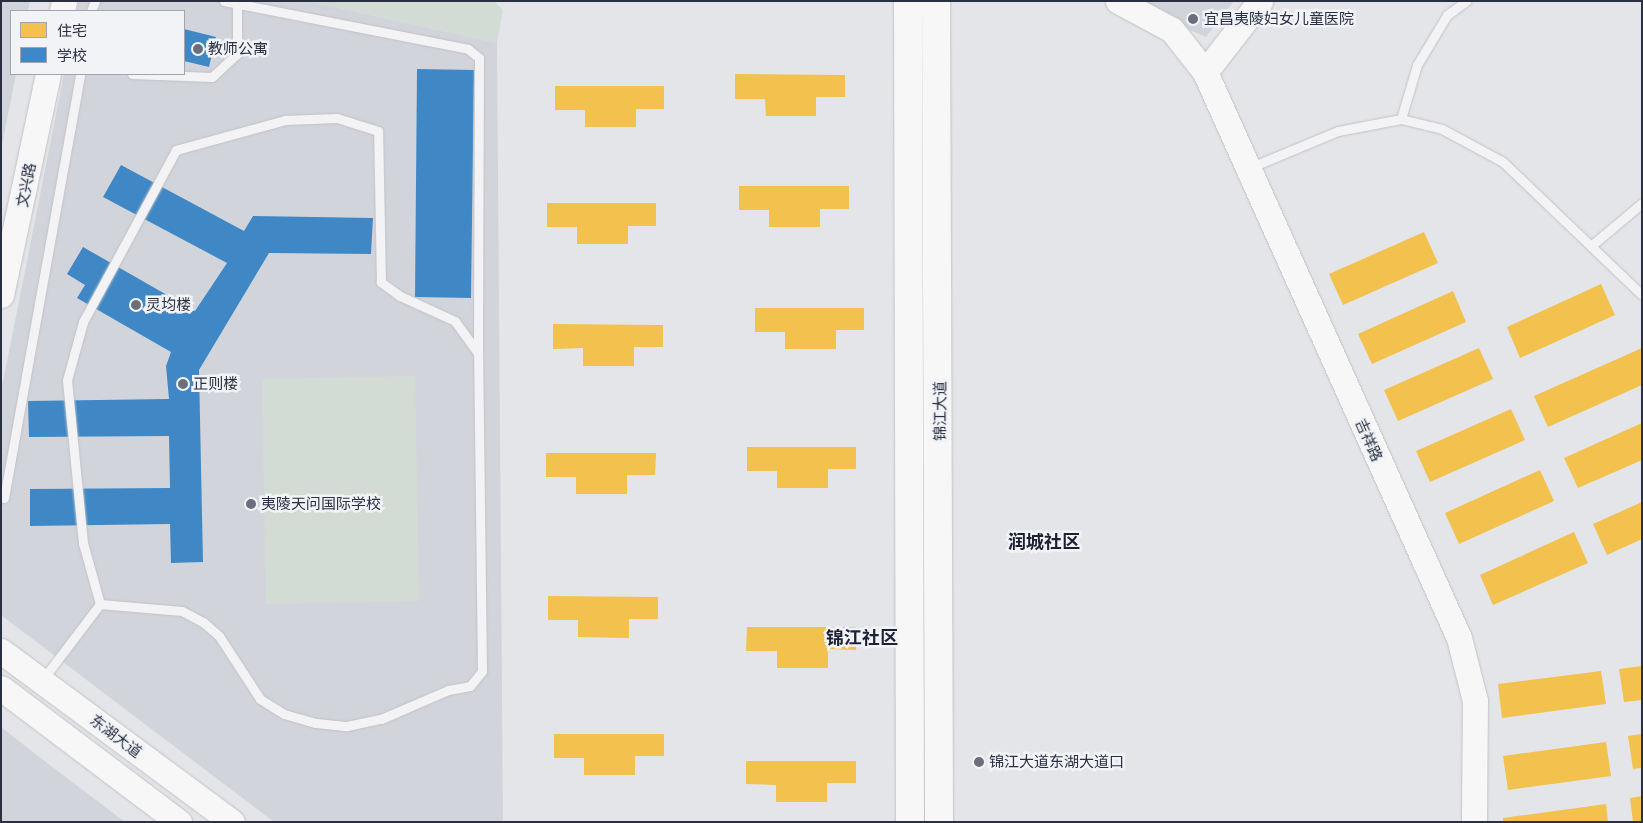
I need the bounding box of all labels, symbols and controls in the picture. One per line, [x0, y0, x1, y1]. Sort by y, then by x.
legend [10, 10, 185, 75]
place label: 宜昌夷陵妇女儿童医院 [1204, 10, 1354, 28]
marker: 宜昌夷陵妇女儿童医院 [1186, 12, 1200, 26]
text: 住宅 [57, 22, 87, 39]
place label: 教师公寓 [208, 40, 268, 58]
marker: 教师公寓 [192, 43, 204, 55]
text: 学校 [57, 47, 87, 64]
street label: 文兴路 [13, 161, 39, 209]
place label: 灵均楼 [146, 296, 191, 314]
marker: 灵均楼 [130, 299, 142, 311]
place label: 正则楼 [193, 375, 238, 393]
marker: 正则楼 [177, 378, 189, 390]
street label: 锦江大道 [931, 381, 949, 441]
street label: 吉祥路 [1352, 416, 1386, 464]
place label: 夷陵天问国际学校 [261, 495, 381, 513]
marker: 夷陵天问国际学校 [245, 498, 257, 510]
district label: 润城社区 [1008, 531, 1080, 553]
district label: 锦江社区 [826, 627, 898, 649]
street label: 东湖大道 [87, 711, 145, 761]
place label: 锦江大道东湖大道口 [989, 753, 1124, 771]
marker: 锦江大道东湖大道口 [973, 756, 985, 768]

